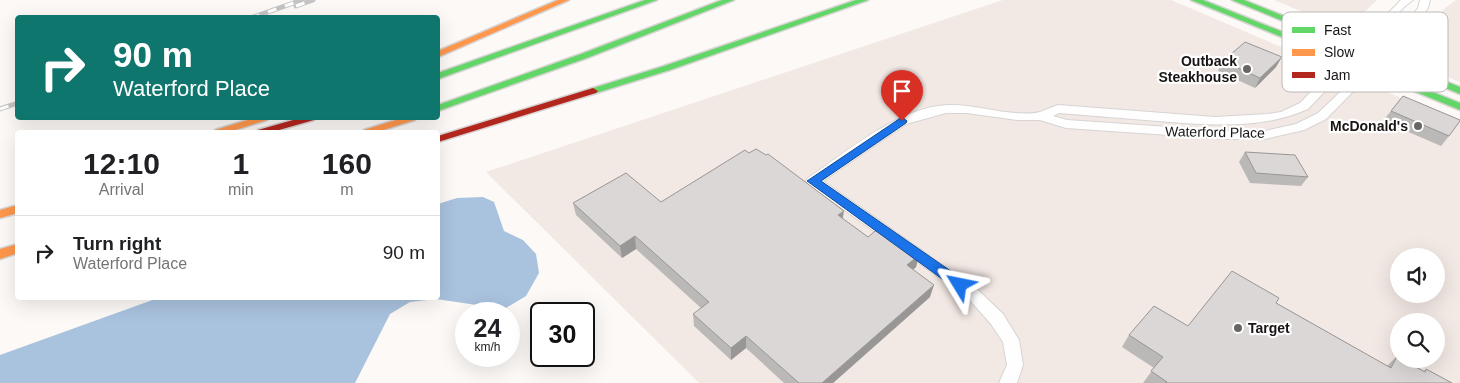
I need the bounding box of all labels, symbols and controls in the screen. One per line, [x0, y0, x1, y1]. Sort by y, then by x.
legend [1282, 12, 1448, 92]
text: Fast [1324, 22, 1351, 38]
icon: right [30, 35, 95, 100]
text: 90 m [113, 35, 193, 74]
text: Slow [1324, 44, 1355, 60]
place label: Outback Steakhouse [1158, 53, 1237, 85]
marker: Outback Steakhouse [1241, 63, 1253, 75]
text: Jam [1324, 67, 1350, 83]
pin [881, 70, 923, 121]
text: Waterford Place [113, 76, 270, 101]
icon: arrive [888, 77, 916, 105]
place label: McDonald's [1330, 118, 1408, 134]
marker: McDonald's [1412, 120, 1424, 132]
street label: Waterford Place [1165, 123, 1265, 141]
text: 12:10 [83, 147, 160, 180]
text: 1 [232, 147, 249, 180]
text: 160 [322, 147, 372, 180]
text: Arrival [99, 181, 144, 198]
text: min [228, 181, 254, 198]
text: m [340, 181, 353, 198]
text: Turn right [73, 233, 161, 254]
icon: right [30, 239, 58, 267]
text: 90 m [383, 242, 425, 263]
map controls [1390, 248, 1445, 368]
button: sound [1390, 248, 1445, 303]
text: Waterford Place [73, 255, 187, 272]
position arrow [933, 258, 985, 310]
speed limit sign: 30 [530, 302, 595, 367]
button: search [1390, 313, 1445, 368]
text: 24 [474, 314, 501, 342]
place label: Target [1248, 320, 1290, 336]
marker: Target [1232, 322, 1244, 334]
text: km/h [474, 340, 501, 354]

